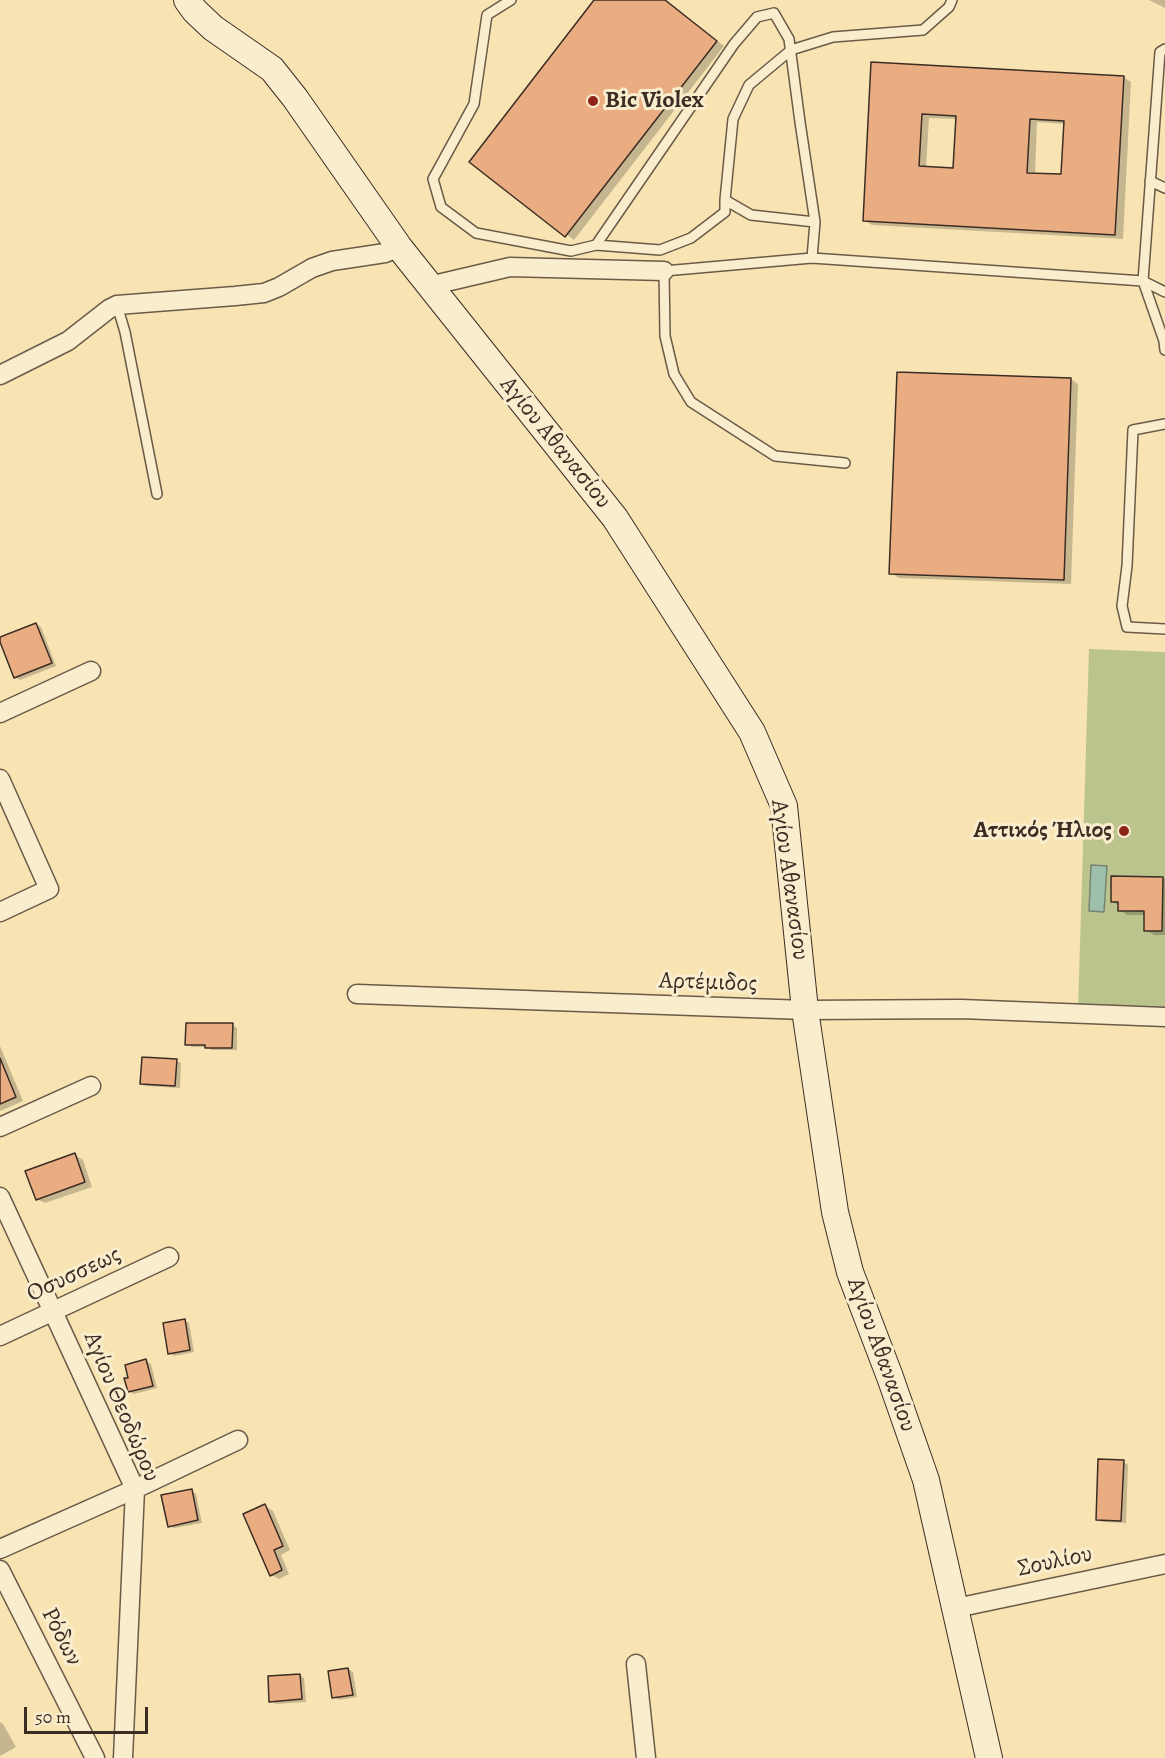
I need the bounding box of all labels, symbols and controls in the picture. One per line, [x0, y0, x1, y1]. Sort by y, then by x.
place label: Bic Violex [605, 87, 704, 115]
marker: Bic Violex [586, 94, 600, 108]
street label: Αγίου Αθανασίου [493, 371, 617, 515]
street label: Αγίου Αθανασίου [763, 798, 815, 962]
place label: Αττικός Ήλιος [973, 817, 1112, 845]
marker: Αττικός Ήλιος [1117, 824, 1131, 838]
street label: Αρτέμιδος [658, 967, 758, 999]
street label: Οσυσσεως [22, 1241, 126, 1309]
street label: Αγίου Αθανασίου [840, 1274, 922, 1436]
street label: Αγίου Θεοδώρου [77, 1328, 165, 1486]
street label: Σουλίου [1015, 1540, 1095, 1584]
street label: Ρόδων [34, 1603, 88, 1671]
scale bar [27, 1695, 152, 1733]
text: 50 m [35, 1705, 71, 1729]

